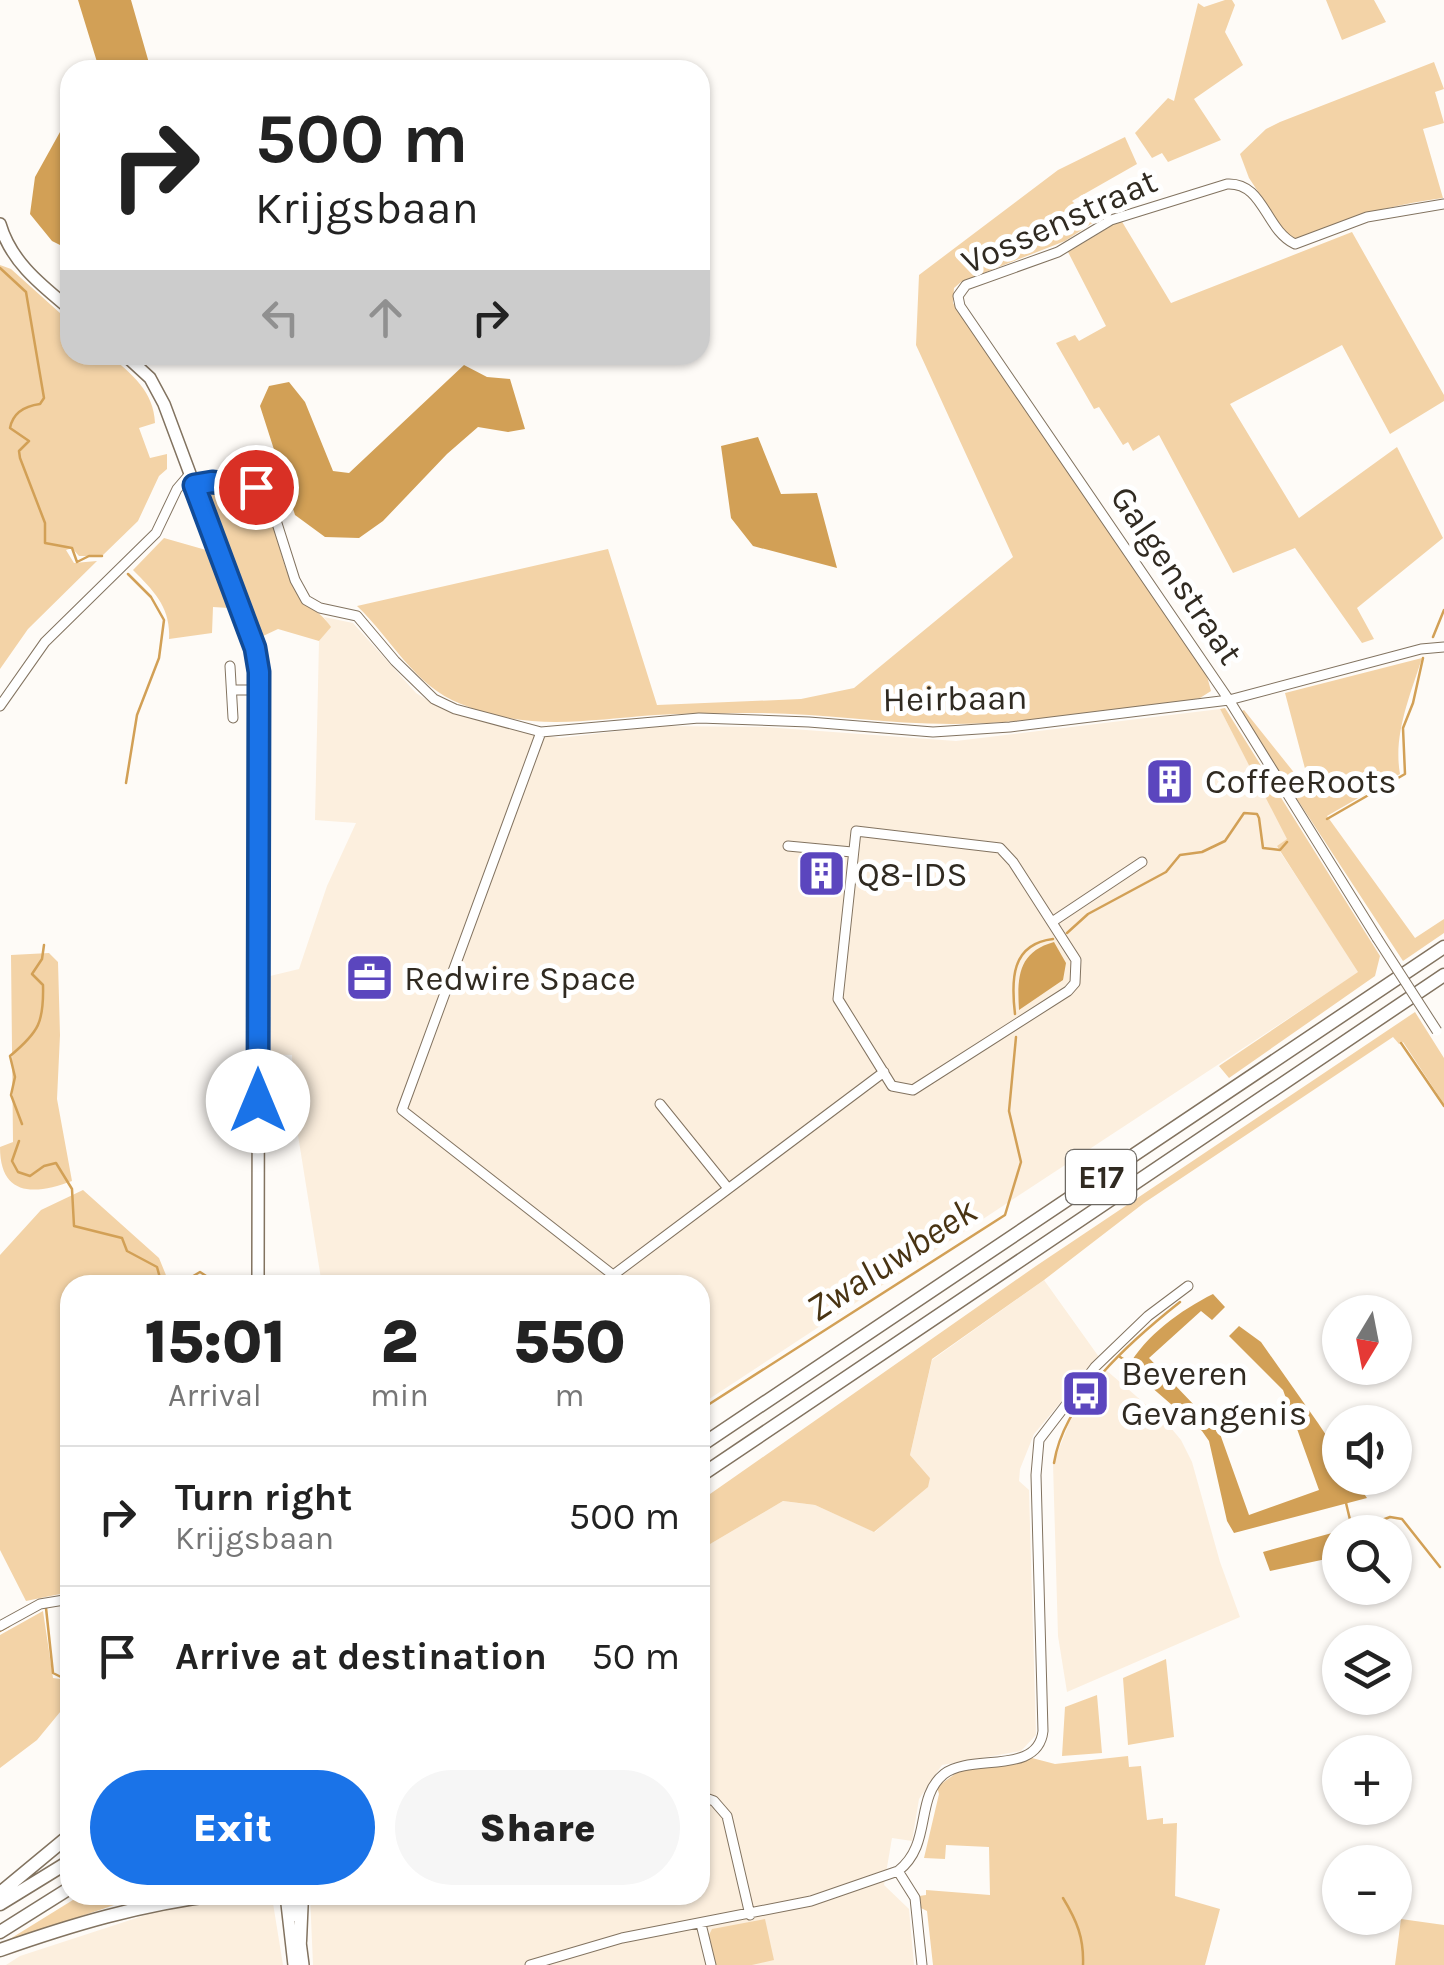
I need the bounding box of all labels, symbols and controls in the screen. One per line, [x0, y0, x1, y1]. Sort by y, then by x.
text: 500 m [255, 98, 468, 180]
icon: right [90, 100, 220, 230]
street label: Vossenstraat [955, 160, 1163, 283]
text: Krijgsbaan [255, 182, 479, 234]
icon: left [253, 290, 308, 345]
icon: ahead [358, 290, 413, 345]
icon: right [463, 290, 518, 345]
pin [214, 445, 299, 530]
icon: arrive [229, 460, 284, 515]
street label: Galgenstraat [1102, 478, 1251, 672]
street label: Heirbaan [882, 677, 1028, 720]
building icon: CoffeeRoots [1144, 755, 1196, 807]
place label: CoffeeRoots [1205, 761, 1397, 802]
building icon: Q8-IDS [796, 848, 848, 900]
place label: Q8-IDS [857, 854, 968, 895]
office icon: Redwire Space [343, 952, 395, 1004]
place label: Redwire Space [404, 958, 636, 999]
position arrow [206, 1049, 310, 1153]
road number: E17 [1066, 1150, 1136, 1204]
water label: Zwaluwbeek [798, 1187, 985, 1331]
north arrow [1322, 1295, 1412, 1385]
map controls [1322, 1295, 1412, 1935]
text: 15:01 [144, 1307, 286, 1377]
text: 2 [380, 1307, 418, 1377]
text: 550 [513, 1307, 626, 1377]
place label: Beveren Gevangenis [1121, 1353, 1307, 1434]
bus stop icon: Beveren Gevangenis [1060, 1367, 1112, 1419]
text: Arrival [168, 1377, 262, 1414]
text: min [370, 1377, 429, 1414]
text: m [554, 1377, 584, 1414]
button: sound [1322, 1405, 1412, 1495]
text: Turn right [175, 1475, 352, 1520]
icon: right [90, 1489, 145, 1544]
text: 500 m [569, 1494, 680, 1539]
button: search [1322, 1515, 1412, 1605]
text: Krijgsbaan [175, 1520, 334, 1557]
button: layers [1322, 1625, 1412, 1715]
icon: arrive [90, 1629, 145, 1684]
text: Arrive at destination [175, 1634, 547, 1679]
text: 50 m [591, 1634, 680, 1679]
button: + [1322, 1735, 1412, 1825]
button: Exit [90, 1770, 375, 1885]
button: Share [395, 1770, 680, 1885]
button: − [1322, 1845, 1412, 1935]

